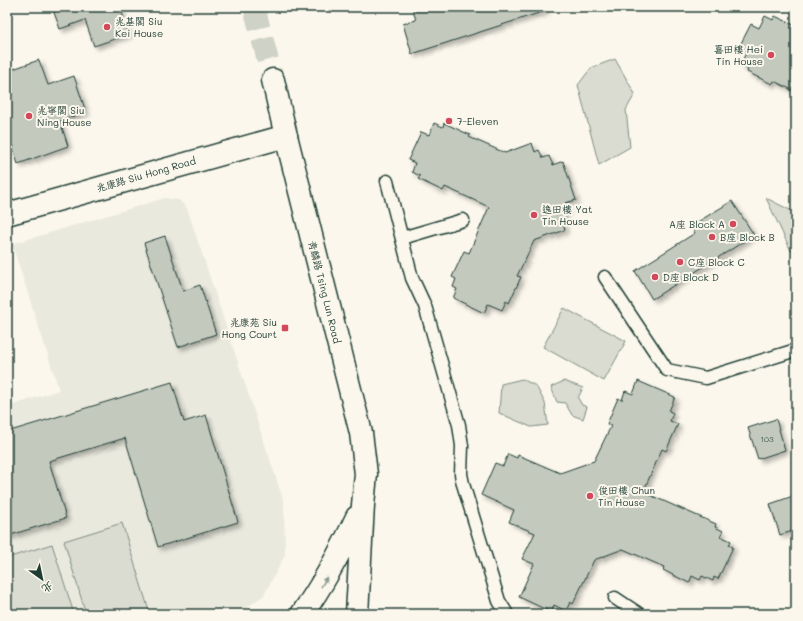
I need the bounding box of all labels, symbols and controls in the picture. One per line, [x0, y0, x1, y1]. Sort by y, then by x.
place label: 兆基閣 Siu Kei House [115, 14, 163, 40]
marker: 兆基閣 Siu Kei House [102, 22, 112, 32]
place label: 喜田樓 Hei Tin House [713, 42, 763, 68]
marker: 喜田樓 Hei Tin House [766, 50, 776, 60]
place label: 兆寧閣 Siu Ning House [37, 103, 92, 129]
marker: 兆寧閣 Siu Ning House [24, 111, 34, 121]
place label: 7-Eleven [457, 114, 498, 128]
marker: 7-Eleven [444, 116, 454, 126]
street label: 兆康路 Siu Hong Road [95, 153, 197, 195]
place label: 逸田樓 Yat Tin House [542, 202, 592, 228]
marker: 逸田樓 Yat Tin House [529, 210, 539, 220]
place label: A座 Block A [669, 217, 725, 231]
marker: A座 Block A [728, 219, 738, 229]
place label: B座 Block B [720, 230, 775, 244]
marker: B座 Block B [707, 232, 717, 242]
street label: 青麟路 Tsing Lun Road [305, 239, 345, 345]
place label: C座 Block C [688, 255, 745, 269]
marker: C座 Block C [675, 257, 685, 267]
place label: D座 Block D [663, 270, 719, 284]
marker: D座 Block D [650, 272, 660, 282]
place label: 兆康苑 Siu Hong Court [221, 315, 277, 341]
marker: 兆康苑 Siu Hong Court [280, 323, 290, 333]
house number: 103 [760, 434, 774, 444]
place label: 俊田樓 Chun Tin House [598, 483, 655, 509]
marker: 俊田樓 Chun Tin House [585, 491, 595, 501]
north arrow [22, 559, 62, 599]
one-way arrow [320, 576, 327, 588]
text: 北 [39, 579, 56, 597]

